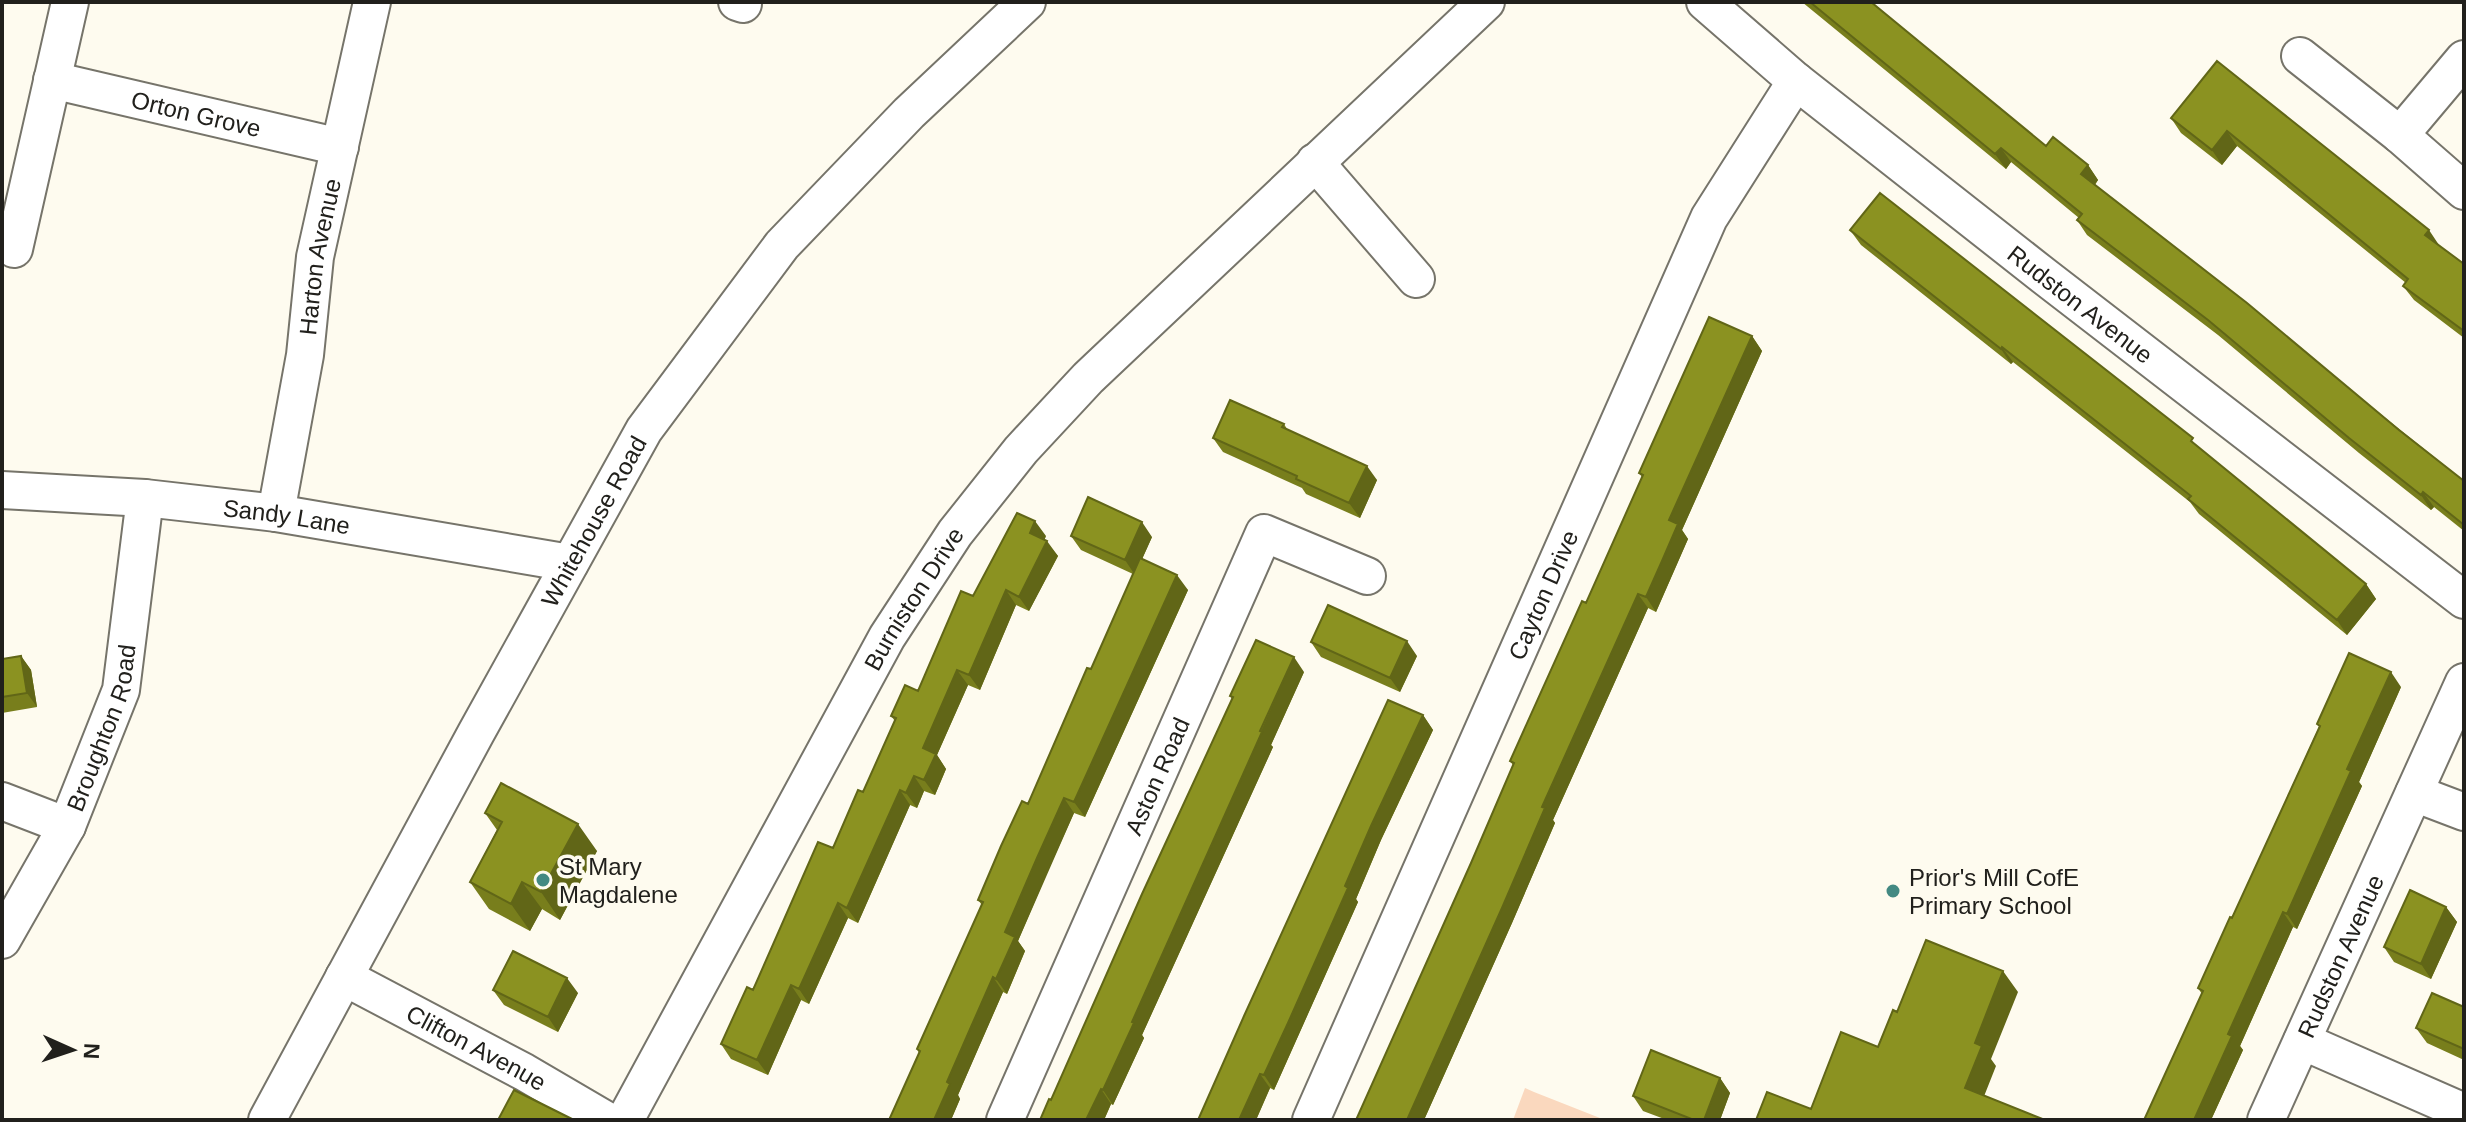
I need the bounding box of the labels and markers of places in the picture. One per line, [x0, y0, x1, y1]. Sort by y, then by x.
place label: St Mary Magdalene [559, 853, 678, 908]
place label: Prior's Mill CofE Primary School [1909, 864, 2079, 919]
marker: St Mary Magdalene [534, 871, 552, 889]
marker: Prior's Mill CofE Primary School [1884, 882, 1902, 900]

